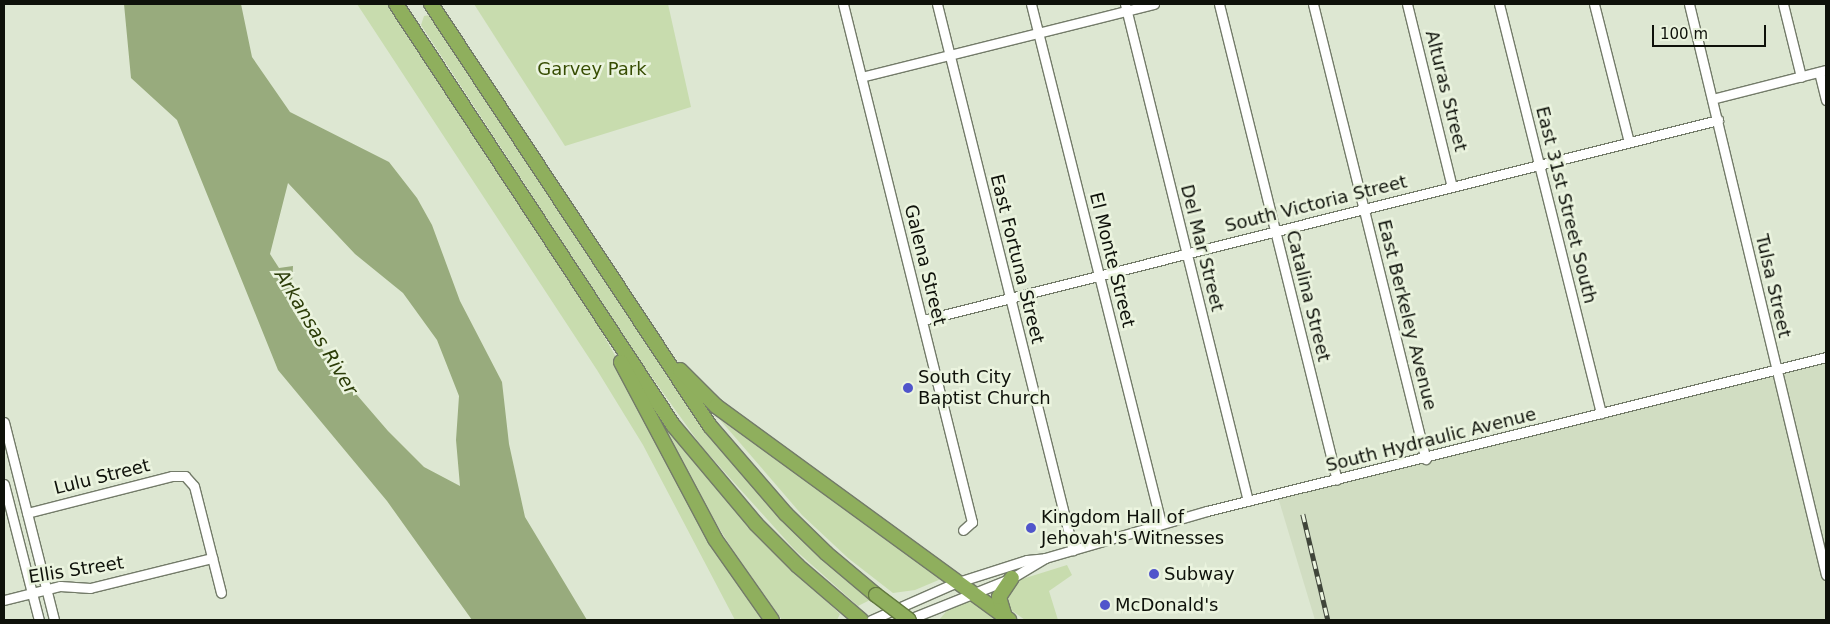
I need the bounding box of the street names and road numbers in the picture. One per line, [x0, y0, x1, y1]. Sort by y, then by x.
street label: Alturas Street [1421, 28, 1471, 154]
street label: East 31st Street South [1531, 104, 1601, 306]
street label: South Victoria Street [1223, 171, 1409, 237]
street label: East Fortuna Street [985, 172, 1049, 346]
street label: Del Mar Street [1176, 182, 1228, 314]
street label: El Monte Street [1085, 190, 1139, 330]
street label: Galena Street [900, 202, 950, 328]
street label: East Berkeley Avenue [1373, 218, 1441, 412]
street label: Catalina Street [1281, 228, 1335, 364]
street label: Tulsa Street [1751, 232, 1795, 340]
street label: South Hydraulic Avenue [1324, 403, 1538, 477]
street label: Lulu Street [52, 455, 152, 499]
street label: Ellis Street [27, 552, 125, 588]

